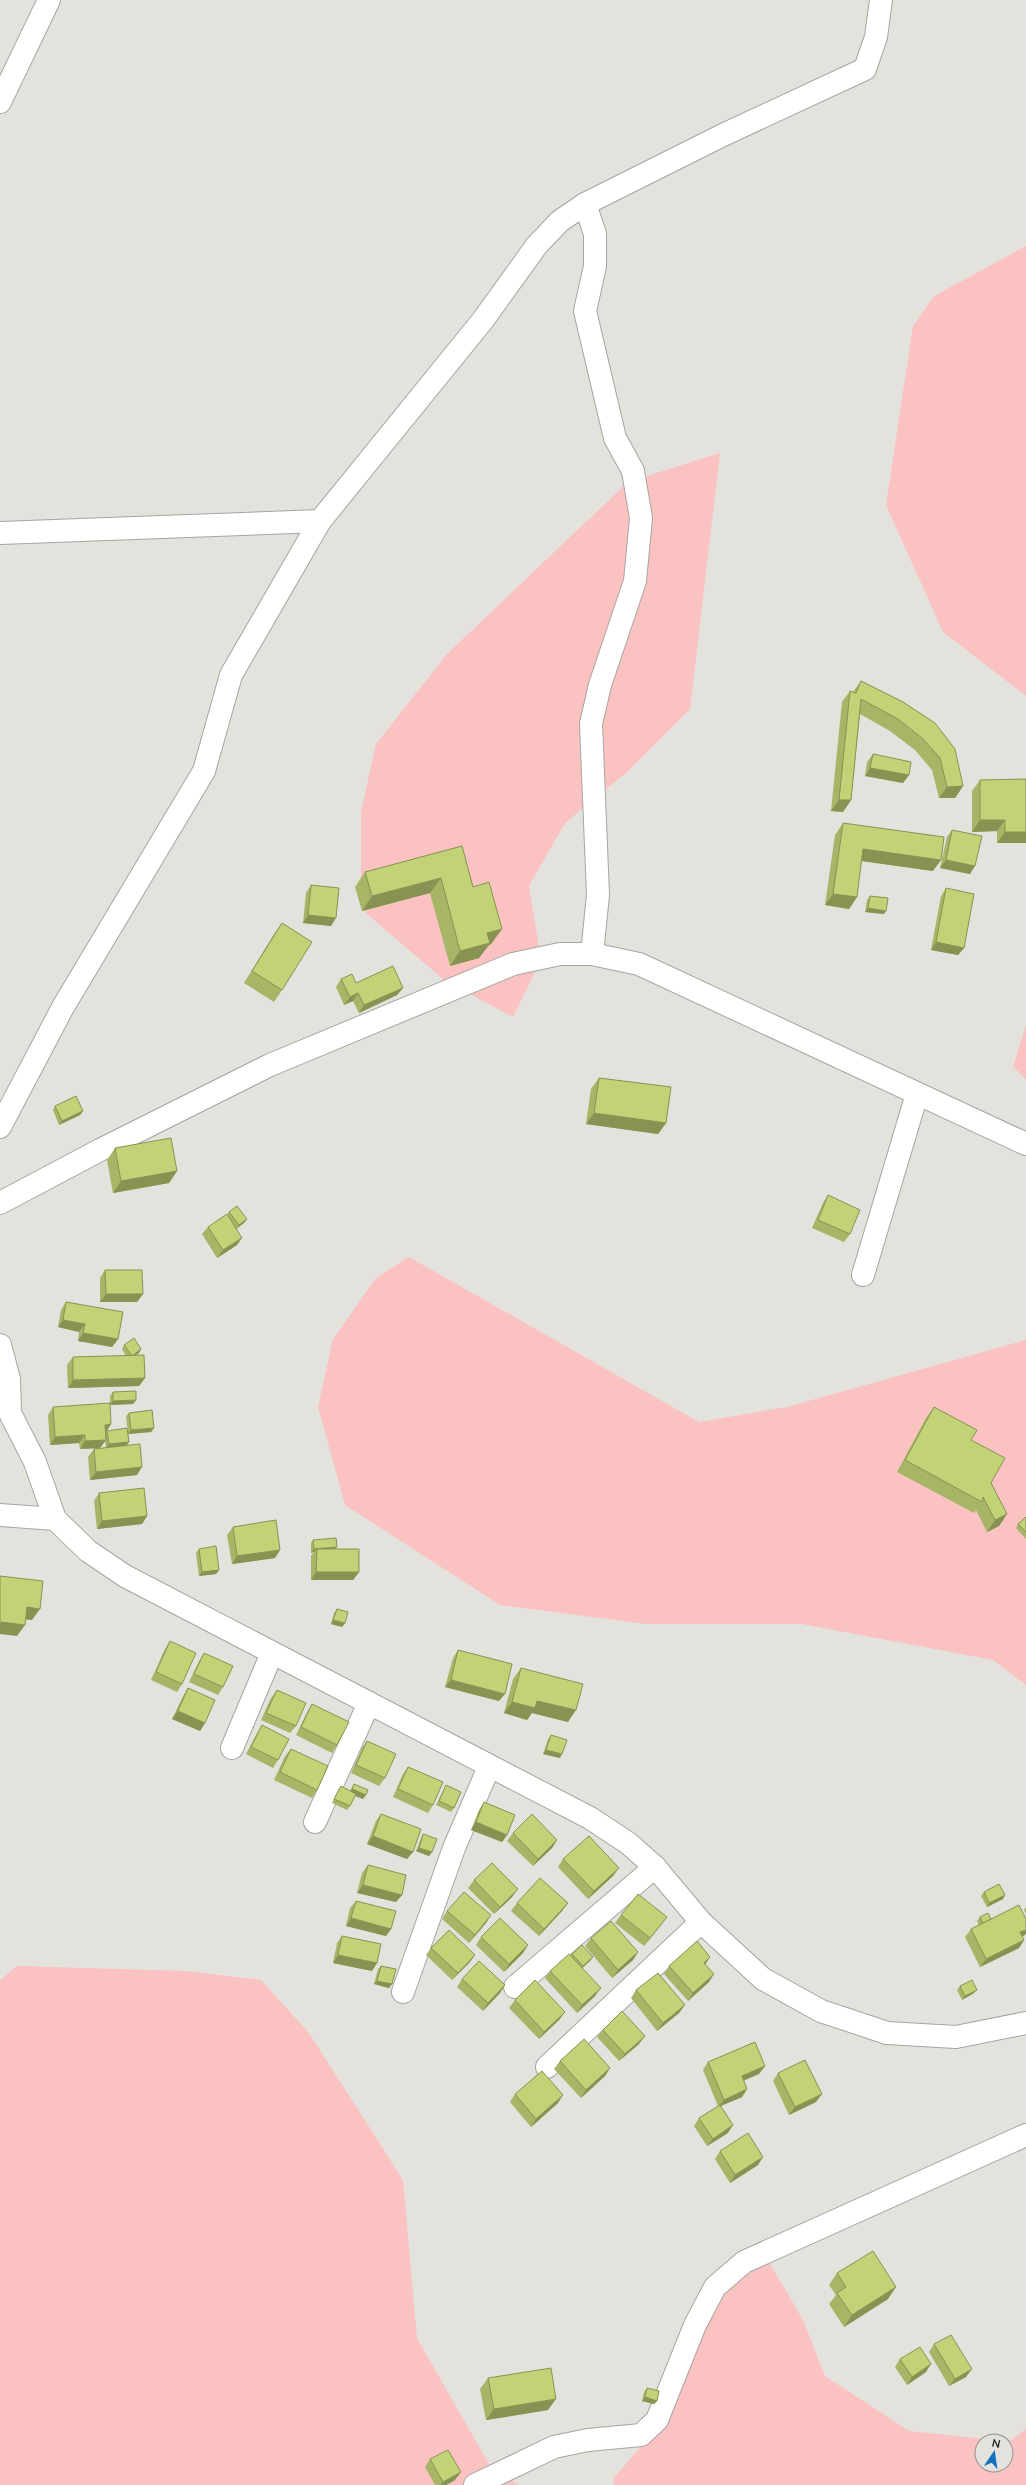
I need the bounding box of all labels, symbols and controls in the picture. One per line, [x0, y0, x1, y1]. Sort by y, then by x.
north arrow [974, 2433, 1014, 2473]
text: N [991, 2436, 1002, 2451]

